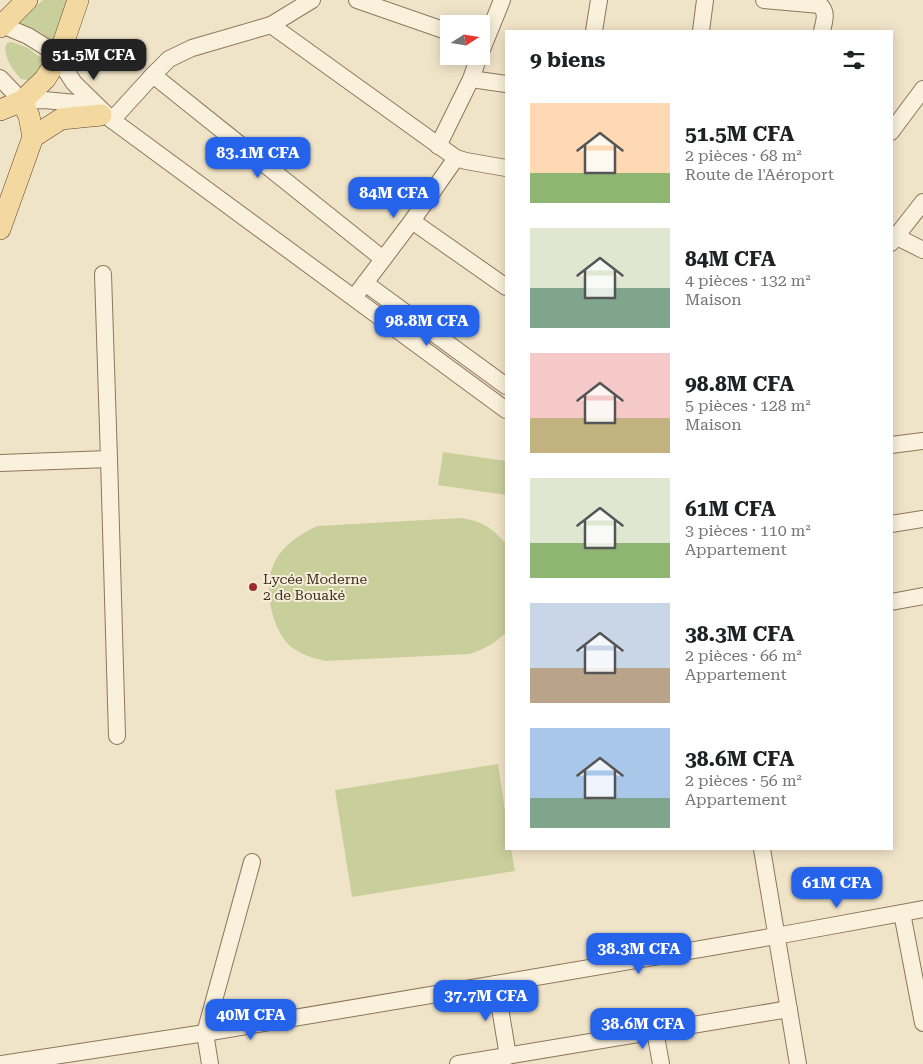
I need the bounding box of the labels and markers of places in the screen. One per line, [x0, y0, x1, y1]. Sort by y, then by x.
pin: 51.5M CFA [37, 38, 151, 81]
pin: 83.1M CFA [201, 136, 315, 179]
pin: 84M CFA [348, 176, 440, 219]
pin: 98.8M CFA [370, 304, 484, 347]
place label: Lycée Moderne 2 de Bouaké [263, 571, 368, 603]
marker: Lycée Moderne 2 de Bouaké [247, 581, 259, 593]
pin: 61M CFA [791, 866, 883, 909]
pin: 38.3M CFA [582, 932, 696, 975]
pin: 37.7M CFA [429, 980, 543, 1022]
pin: 40M CFA [205, 998, 297, 1041]
pin: 38.6M CFA [586, 1008, 700, 1050]

